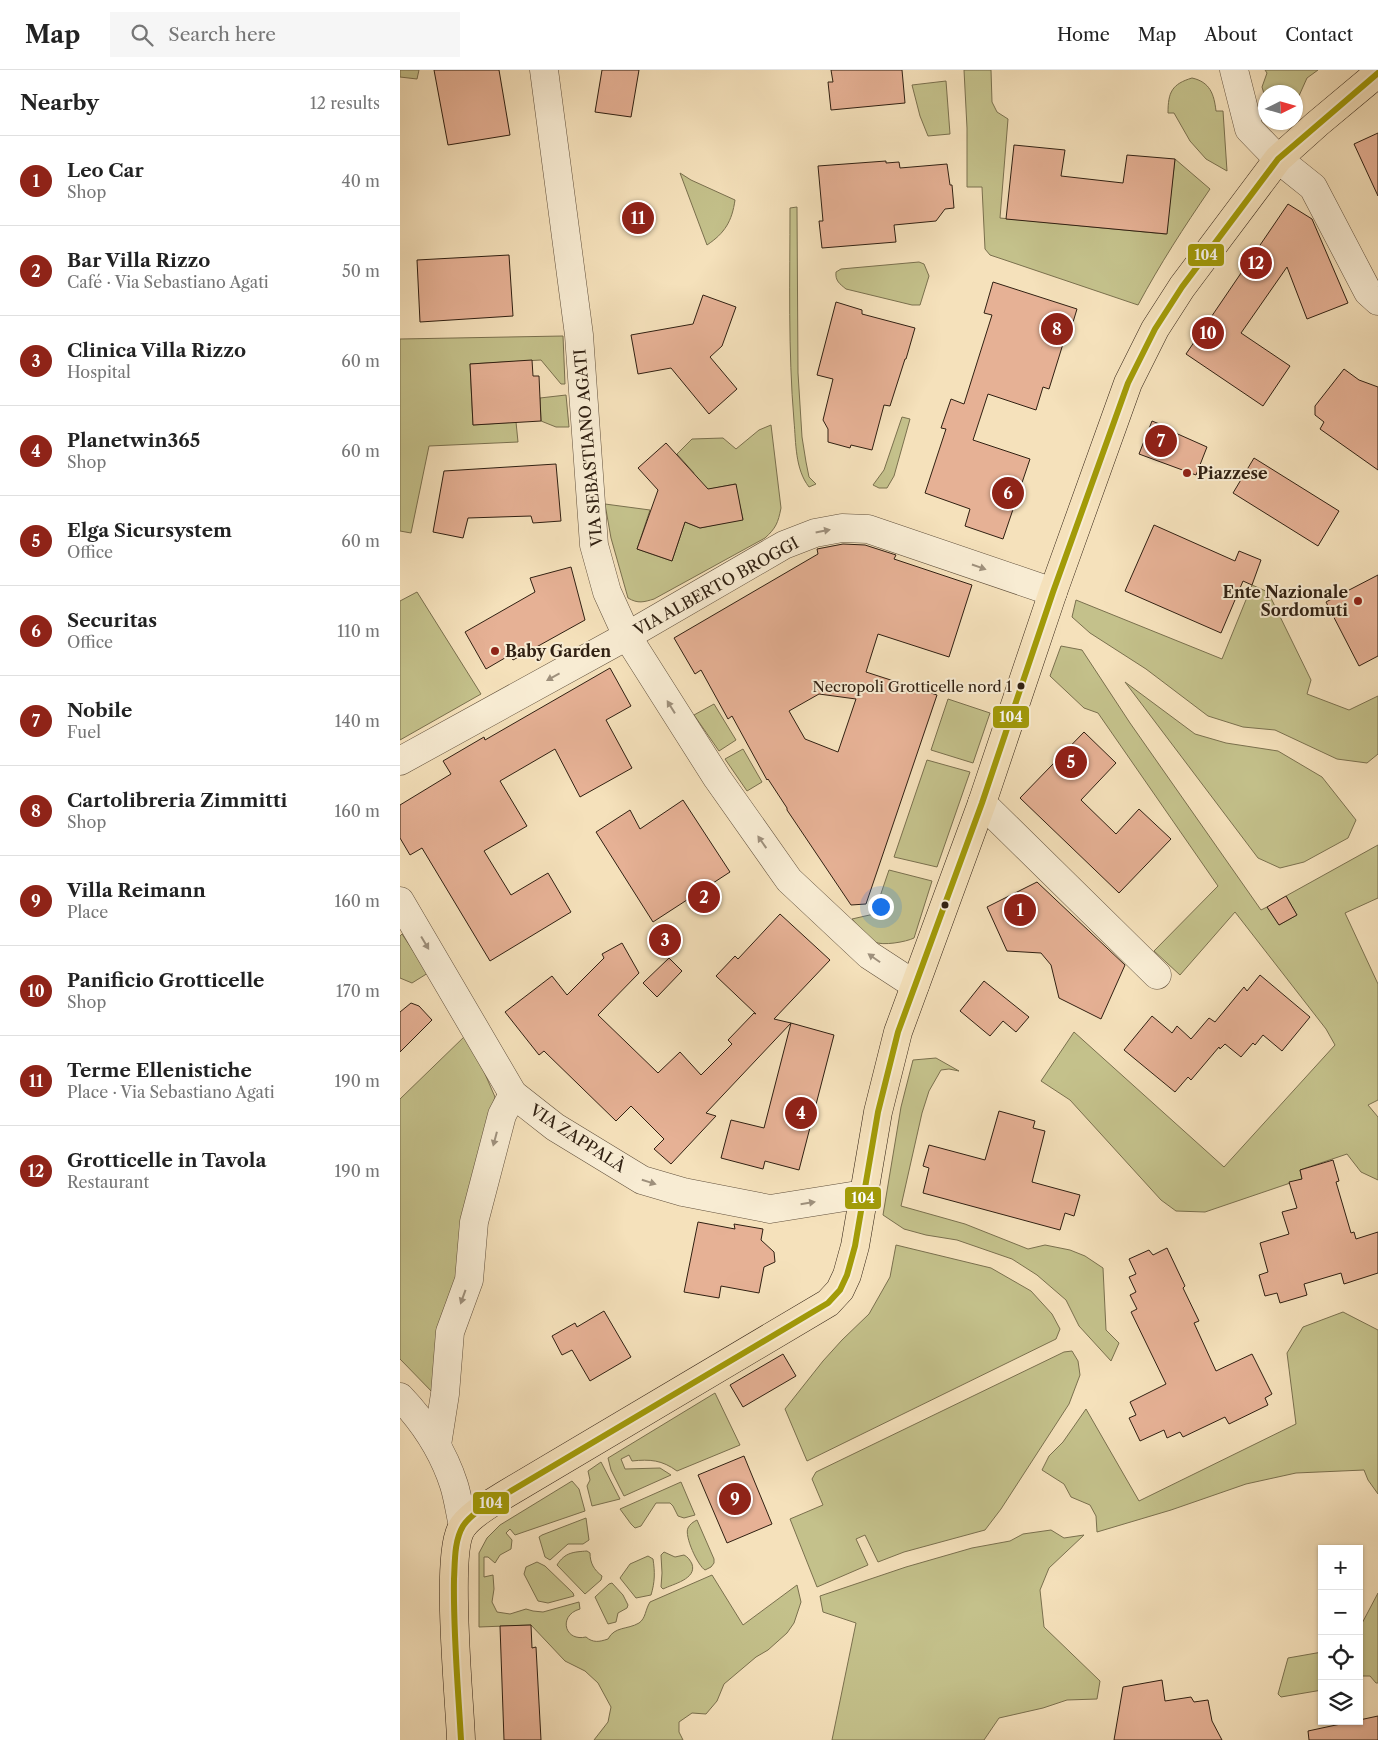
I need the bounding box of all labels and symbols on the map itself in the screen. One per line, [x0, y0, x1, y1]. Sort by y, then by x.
north arrow [1258, 85, 1303, 130]
pin: 11 [622, 199, 654, 237]
line badge: 104 [1187, 243, 1225, 267]
pin: 12 [1240, 244, 1272, 282]
text: 104 [1194, 246, 1218, 264]
pin: 8 [1041, 310, 1073, 348]
pin: 10 [1192, 314, 1224, 352]
street label: VIA SEBASTIANO AGATI [569, 348, 607, 549]
pin: 7 [1145, 422, 1177, 460]
place label: Piazzese [1197, 463, 1268, 483]
marker: Piazzese [1181, 467, 1193, 479]
pin: 6 [992, 474, 1024, 512]
one-way arrow [816, 527, 832, 535]
street label: VIA ALBERTO BROGGI [629, 532, 802, 640]
one-way arrow [972, 564, 987, 571]
place label: Ente Nazionale Sordomuti [1222, 582, 1348, 620]
marker: Ente Nazionale Sordomuti [1352, 595, 1364, 607]
place label: Baby Garden [505, 641, 611, 661]
marker: Baby Garden [489, 645, 501, 657]
one-way arrow [546, 673, 561, 681]
place label: Necropoli Grotticelle nord 1 [813, 677, 1013, 696]
marker: Necropoli Grotticelle nord 1 [1016, 681, 1026, 691]
one-way arrow [667, 700, 676, 713]
line badge: 104 [992, 705, 1030, 729]
text: 104 [999, 708, 1023, 726]
pin: 5 [1055, 743, 1087, 781]
one-way arrow [757, 835, 767, 849]
pin: 2 [688, 878, 720, 916]
pin: 1 [1004, 891, 1036, 929]
your location [868, 894, 894, 920]
unlabelled marker [940, 900, 950, 910]
pin: 3 [649, 921, 681, 959]
one-way arrow [421, 937, 430, 950]
one-way arrow [867, 953, 881, 963]
pin: 4 [785, 1094, 817, 1132]
street label: VIA ZAPPALÀ [526, 1099, 631, 1177]
one-way arrow [491, 1131, 499, 1146]
one-way arrow [642, 1179, 657, 1186]
line badge: 104 [844, 1186, 882, 1210]
text: 104 [851, 1189, 875, 1207]
one-way arrow [801, 1199, 817, 1207]
one-way arrow [459, 1290, 467, 1305]
pin: 9 [719, 1480, 751, 1518]
line badge: 104 [472, 1491, 510, 1515]
text: 104 [479, 1494, 503, 1512]

